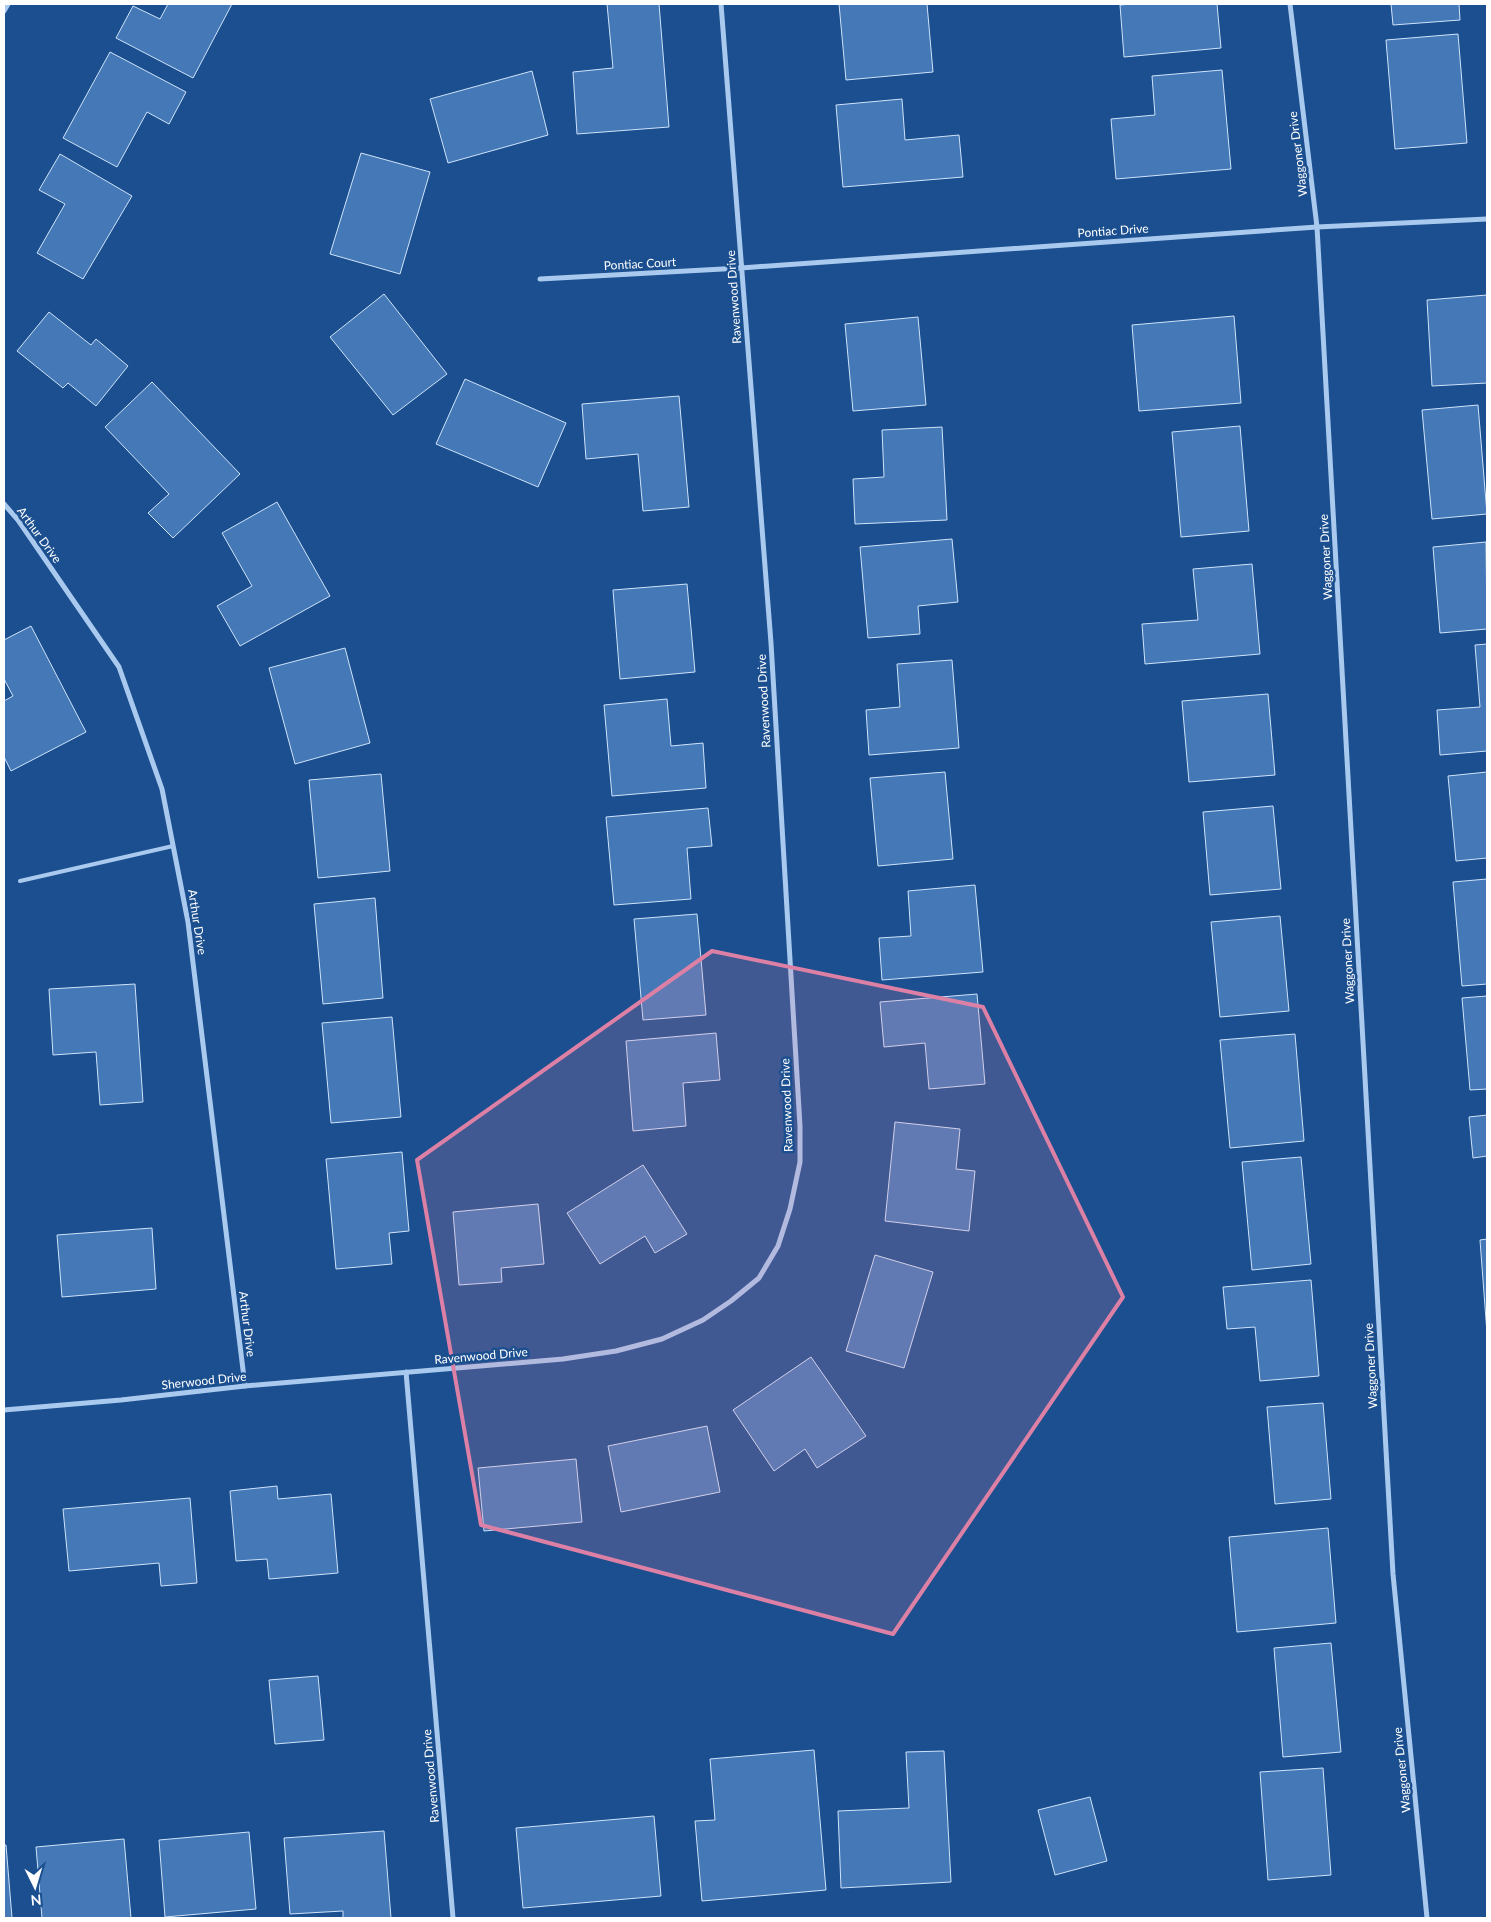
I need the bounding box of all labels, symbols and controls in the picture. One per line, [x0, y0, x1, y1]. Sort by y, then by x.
street label: Waggoner Drive [1285, 111, 1310, 198]
street label: Pontiac Drive [1077, 221, 1149, 240]
street label: Ravenwood Drive [723, 250, 744, 344]
street label: Pontiac Court [603, 254, 677, 273]
street label: Arthur Drive [14, 504, 65, 566]
street label: Waggoner Drive [1316, 514, 1335, 600]
street label: Ravenwood Drive [754, 654, 773, 748]
street label: Arthur Drive [185, 888, 210, 956]
street label: Waggoner Drive [1338, 918, 1357, 1004]
street label: Ravenwood Drive [777, 1058, 796, 1152]
street label: Arthur Drive [236, 1290, 259, 1358]
street label: Waggoner Drive [1361, 1323, 1380, 1409]
street label: Ravenwood Drive [434, 1344, 528, 1367]
street label: Sherwood Drive [161, 1369, 247, 1392]
street label: Waggoner Drive [1390, 1727, 1413, 1813]
street label: Ravenwood Drive [419, 1729, 442, 1823]
north arrow [10, 1862, 60, 1912]
text: N [30, 1892, 42, 1909]

